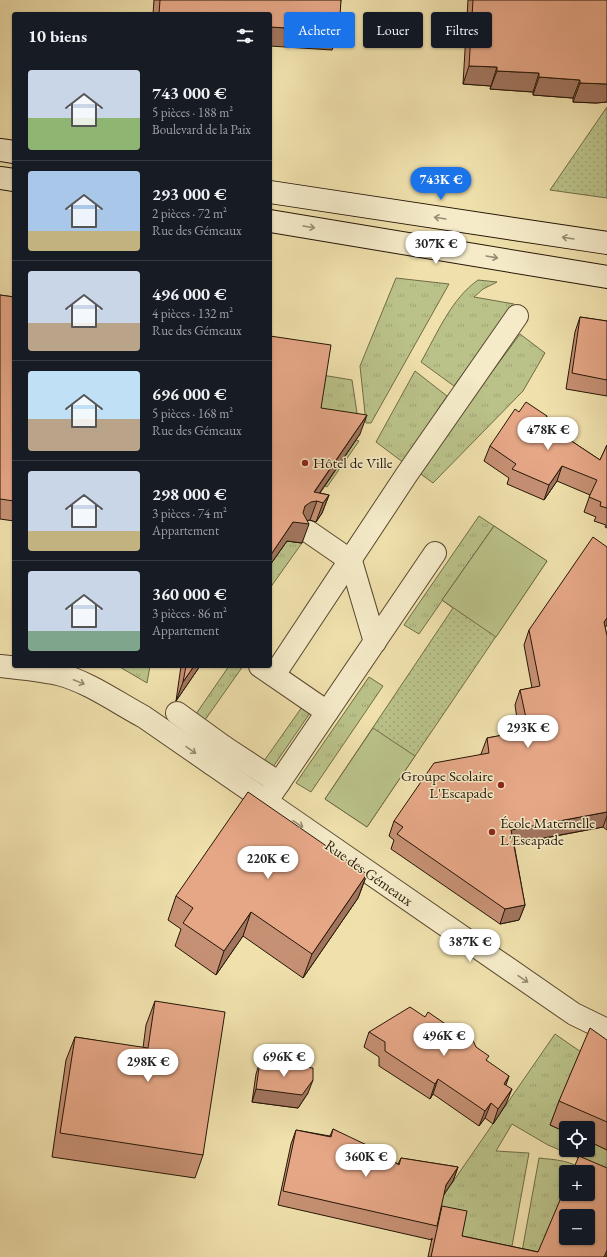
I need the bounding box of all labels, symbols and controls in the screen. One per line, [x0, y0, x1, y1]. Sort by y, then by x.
chip: Acheter [284, 12, 355, 48]
chip: Louer [363, 12, 423, 48]
chip: Filtres [431, 12, 492, 48]
text: 10 biens [28, 25, 87, 47]
icon: filters [234, 25, 256, 47]
text: 743 000 € [152, 82, 227, 104]
icon: home [60, 86, 108, 134]
text: 5 pièces · 188 m² [152, 104, 233, 121]
text: Boulevard de la Paix [152, 121, 251, 138]
pin: 743K € [408, 167, 474, 201]
text: 743K € [419, 171, 463, 188]
text: 293 000 € [152, 183, 227, 205]
icon: home [60, 187, 108, 235]
text: 2 pièces · 72 m² [152, 205, 227, 222]
one-way arrow [434, 214, 447, 222]
text: Rue des Gémeaux [152, 222, 242, 239]
one-way arrow [302, 224, 315, 232]
pin: 307K € [403, 231, 469, 265]
one-way arrow [562, 233, 575, 241]
text: 307K € [414, 235, 458, 252]
one-way arrow [485, 253, 498, 261]
text: 496 000 € [152, 283, 227, 305]
icon: home [60, 287, 108, 335]
text: 4 pièces · 132 m² [152, 305, 233, 322]
text: Rue des Gémeaux [152, 322, 242, 339]
text: 696 000 € [152, 383, 227, 405]
icon: home [60, 387, 108, 435]
text: 5 pièces · 168 m² [152, 405, 233, 422]
pin: 478K € [515, 417, 581, 451]
text: 478K € [526, 421, 570, 438]
text: Rue des Gémeaux [152, 422, 242, 439]
place label: Hôtel de Ville [313, 453, 393, 472]
marker: Hôtel de Ville [300, 458, 310, 468]
text: 298 000 € [152, 483, 227, 505]
icon: home [60, 487, 108, 535]
text: 3 pièces · 74 m² [152, 505, 227, 522]
text: Appartement [152, 522, 219, 539]
text: 360 000 € [152, 583, 227, 605]
icon: home [60, 587, 108, 635]
text: 3 pièces · 86 m² [152, 605, 227, 622]
text: Appartement [152, 622, 219, 639]
one-way arrow [73, 678, 85, 686]
pin: 293K € [495, 715, 561, 749]
text: 293K € [506, 719, 550, 736]
one-way arrow [186, 746, 197, 754]
place label: Groupe Scolaire L'Escapade [401, 766, 493, 802]
marker: Groupe Scolaire L'Escapade [496, 780, 506, 790]
place label: École Maternelle L'Escapade [500, 813, 595, 849]
one-way arrow [293, 820, 304, 828]
marker: École Maternelle L'Escapade [487, 827, 497, 837]
street label: Rue des Gémeaux [321, 835, 418, 910]
pin: 220K € [235, 846, 301, 880]
text: 220K € [246, 850, 290, 867]
pin: 387K € [437, 929, 503, 963]
text: 387K € [448, 933, 492, 950]
one-way arrow [517, 975, 528, 983]
pin: 496K € [411, 1023, 477, 1057]
text: 496K € [422, 1027, 466, 1044]
pin: 696K € [251, 1044, 317, 1078]
text: 696K € [262, 1048, 306, 1065]
pin: 298K € [115, 1049, 181, 1083]
text: 298K € [126, 1053, 170, 1070]
map controls [559, 1121, 595, 1245]
button: locate [559, 1121, 595, 1157]
pin: 360K € [333, 1144, 399, 1178]
text: 360K € [344, 1148, 388, 1165]
button: + [559, 1165, 595, 1201]
button: − [559, 1209, 595, 1245]

